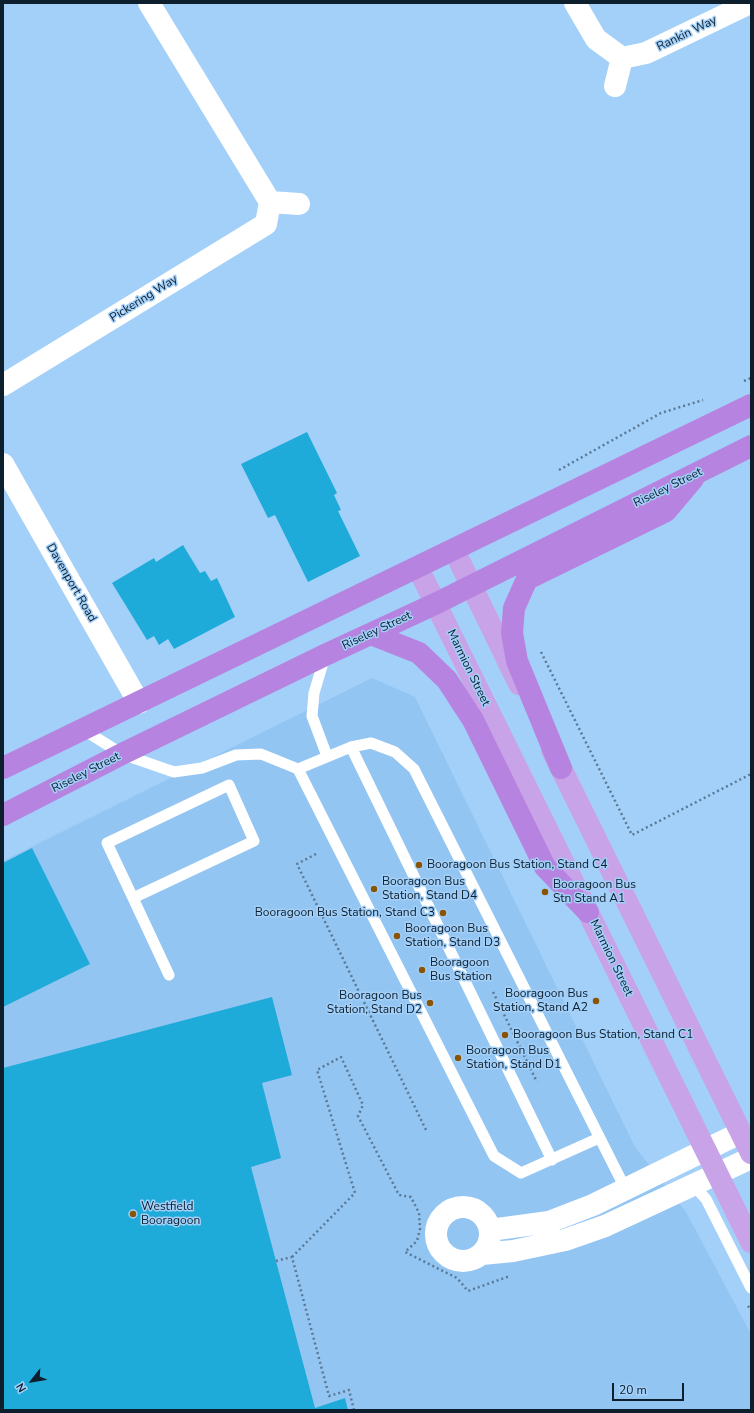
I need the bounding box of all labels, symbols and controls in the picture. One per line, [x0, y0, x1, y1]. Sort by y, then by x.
street label: Rankin Way [655, 13, 719, 55]
street label: Pickering Way [107, 272, 181, 326]
street label: Riseley Street [631, 465, 705, 511]
street label: Davenport Road [43, 541, 99, 625]
street label: Riseley Street [340, 609, 414, 653]
street label: Marmion Street [443, 627, 493, 709]
street label: Riseley Street [49, 750, 123, 796]
place label: Booragoon Bus Station, Stand C4 [427, 858, 607, 872]
marker: Booragoon Bus Station, Stand C4 [414, 860, 424, 870]
place label: Booragoon Bus Station, Stand D4 [382, 875, 477, 903]
place label: Booragoon Bus Stn Stand A1 [553, 878, 636, 906]
marker: Booragoon Bus Station, Stand D4 [369, 884, 379, 894]
marker: Booragoon Bus Stn Stand A1 [540, 887, 550, 897]
place label: Booragoon Bus Station, Stand C3 [255, 906, 435, 920]
marker: Booragoon Bus Station, Stand C3 [438, 908, 448, 918]
street label: Marmion Street [586, 917, 636, 999]
place label: Booragoon Bus Station, Stand D3 [405, 922, 500, 950]
marker: Booragoon Bus Station, Stand D3 [392, 931, 402, 941]
place label: Booragoon Bus Station [430, 956, 492, 984]
marker: Booragoon Bus Station [417, 965, 427, 975]
place label: Booragoon Bus Station, Stand A2 [493, 987, 588, 1015]
place label: Booragoon Bus Station, Stand D2 [327, 989, 422, 1017]
marker: Booragoon Bus Station, Stand A2 [591, 996, 601, 1006]
marker: Booragoon Bus Station, Stand D2 [425, 998, 435, 1008]
place label: Booragoon Bus Station, Stand C1 [513, 1028, 693, 1042]
marker: Booragoon Bus Station, Stand C1 [500, 1030, 510, 1040]
place label: Booragoon Bus Station, Stand D1 [466, 1044, 561, 1072]
marker: Booragoon Bus Station, Stand D1 [453, 1053, 463, 1063]
place label: Westfield Booragoon [141, 1200, 200, 1228]
marker: Westfield Booragoon [128, 1209, 138, 1219]
north arrow [12, 1361, 52, 1401]
scale bar [614, 1375, 686, 1401]
text: N [13, 1380, 30, 1395]
text: 20 m [619, 1382, 647, 1398]

